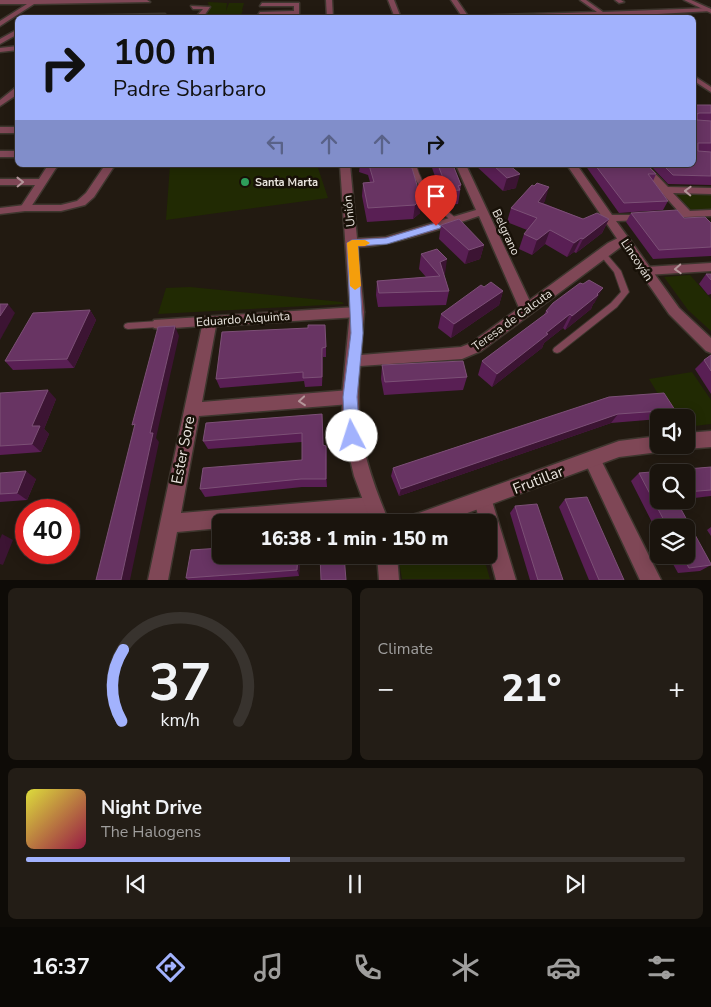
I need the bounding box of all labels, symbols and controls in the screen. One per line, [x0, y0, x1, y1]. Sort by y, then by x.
text: 100 m [113, 29, 216, 76]
icon: right [30, 35, 95, 100]
text: Padre Sbarbaro [113, 74, 266, 104]
icon: left [262, 130, 290, 158]
icon: ahead [315, 130, 343, 158]
icon: ahead [368, 130, 396, 158]
icon: right [421, 130, 449, 158]
place label: Santa Marta [255, 175, 318, 190]
pin [415, 175, 457, 226]
marker: Santa Marta [239, 176, 251, 188]
one-way arrow [17, 177, 25, 187]
icon: arrive [422, 182, 450, 210]
one-way arrow [684, 186, 692, 196]
street label: Unión [339, 194, 359, 228]
street label: Belgrano [488, 206, 524, 258]
street label: Lincoyán [617, 236, 657, 284]
one-way arrow [674, 264, 682, 275]
street label: Teresa de Calcuta [469, 285, 555, 355]
street label: Eduardo Alquinta [195, 308, 291, 330]
one-way arrow [297, 395, 305, 406]
position arrow [325, 409, 377, 461]
map controls [650, 409, 695, 564]
button: sound [650, 409, 695, 454]
street label: Ester Sore [167, 414, 199, 486]
street label: Frutillar [510, 461, 567, 499]
button: search [650, 464, 695, 509]
speed limit sign: 40 [15, 499, 80, 564]
button: layers [650, 519, 695, 564]
text: 16:38 · 1 min · 150 m [261, 526, 448, 552]
text: Climate [378, 638, 433, 660]
text: 37 [149, 647, 211, 718]
text: 21° [501, 663, 561, 714]
text: − [378, 670, 394, 708]
text: + [668, 670, 685, 708]
text: km/h [160, 708, 199, 732]
text: Night Drive [101, 795, 202, 821]
text: The Halogens [101, 821, 201, 843]
icon: previous [122, 870, 150, 898]
icon: pause [341, 870, 369, 898]
icon: next [561, 870, 589, 898]
icon: directions [153, 950, 188, 985]
icon: music [251, 950, 286, 985]
icon: phone [350, 950, 385, 985]
icon: climate [448, 950, 483, 985]
icon: car [546, 950, 581, 985]
icon: filters [644, 950, 679, 985]
text: 16:37 [32, 952, 90, 982]

